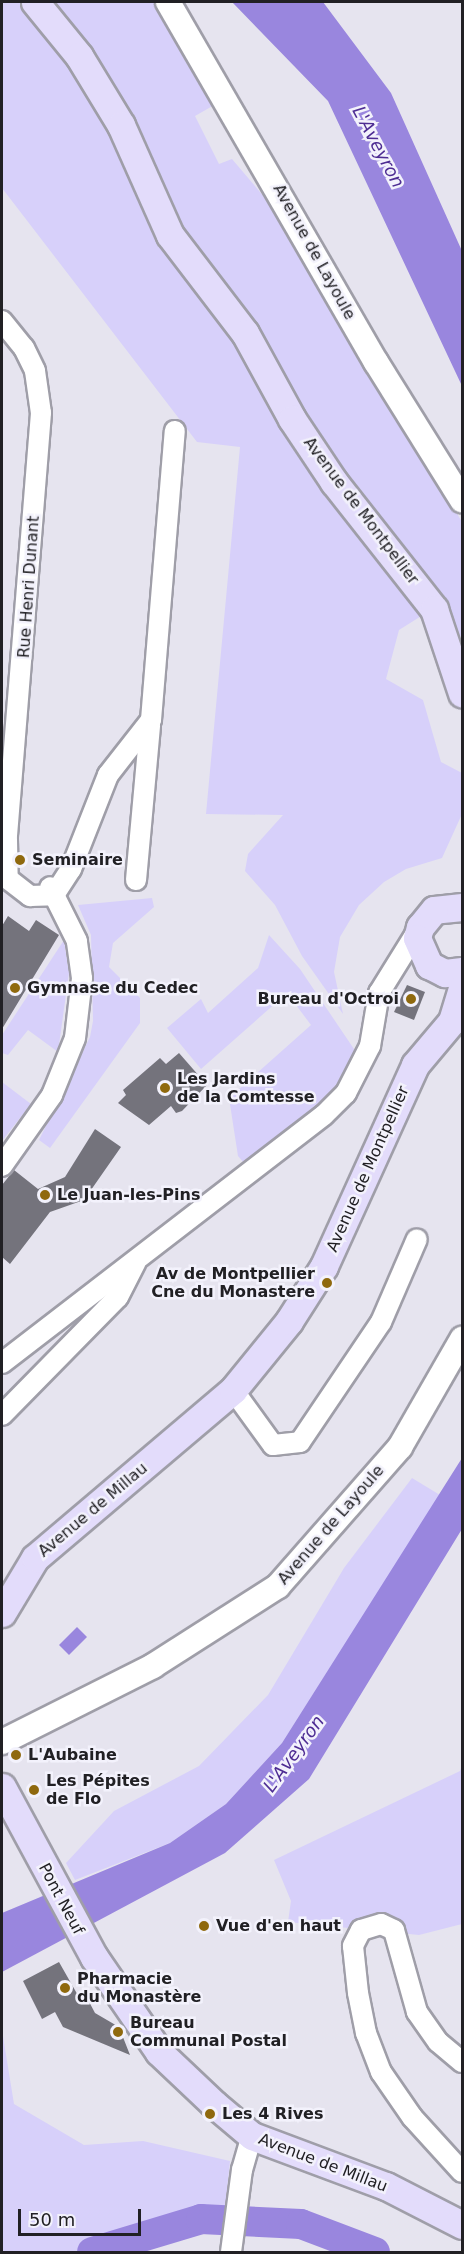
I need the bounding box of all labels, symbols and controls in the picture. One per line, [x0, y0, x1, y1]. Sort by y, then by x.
water label: L'Aveyron [347, 102, 409, 192]
street label: Avenue de Layoule [269, 181, 359, 323]
street label: Avenue de Montpellier [299, 434, 423, 588]
street label: Rue Henri Dunant [14, 515, 44, 659]
place label: Seminaire [32, 850, 123, 870]
marker: Seminaire [13, 853, 27, 867]
place label: Gymnase du Cedec [27, 978, 198, 998]
marker: Gymnase du Cedec [8, 981, 22, 995]
place label: Bureau d'Octroi [257, 989, 399, 1009]
marker: Bureau d'Octroi [404, 992, 418, 1006]
place label: Les Jardins de la Comtesse [177, 1069, 315, 1107]
marker: Les Jardins de la Comtesse [158, 1081, 172, 1095]
street label: Avenue de Montpellier [323, 1083, 413, 1255]
place label: Le Juan-les-Pins [57, 1185, 200, 1205]
marker: Le Juan-les-Pins [38, 1188, 52, 1202]
place label: Av de Montpellier Cne du Monastere [151, 1264, 315, 1302]
marker: Av de Montpellier Cne du Monastere [320, 1276, 334, 1290]
street label: Avenue de Millau [34, 1459, 152, 1561]
street label: Avenue de Layoule [274, 1461, 388, 1589]
water label: L'Aveyron [259, 1711, 329, 1797]
place label: L'Aubaine [28, 1745, 117, 1765]
marker: L'Aubaine [9, 1748, 23, 1762]
place label: Les Pépites de Flo [46, 1771, 150, 1809]
marker: Les Pépites de Flo [27, 1783, 41, 1797]
street label: Pont Neuf [34, 1860, 88, 1938]
place label: Vue d'en haut [216, 1916, 341, 1936]
marker: Vue d'en haut [197, 1919, 211, 1933]
place label: Pharmacie du Monastère [77, 1969, 201, 2007]
marker: Pharmacie du Monastère [58, 1981, 72, 1995]
place label: Bureau Communal Postal [130, 2013, 287, 2051]
marker: Bureau Communal Postal [111, 2025, 125, 2039]
place label: Les 4 Rives [222, 2104, 323, 2124]
marker: Les 4 Rives [203, 2107, 217, 2121]
street label: Avenue de Millau [256, 2130, 390, 2196]
scale bar [21, 2197, 144, 2235]
text: 50 m [29, 2209, 75, 2230]

